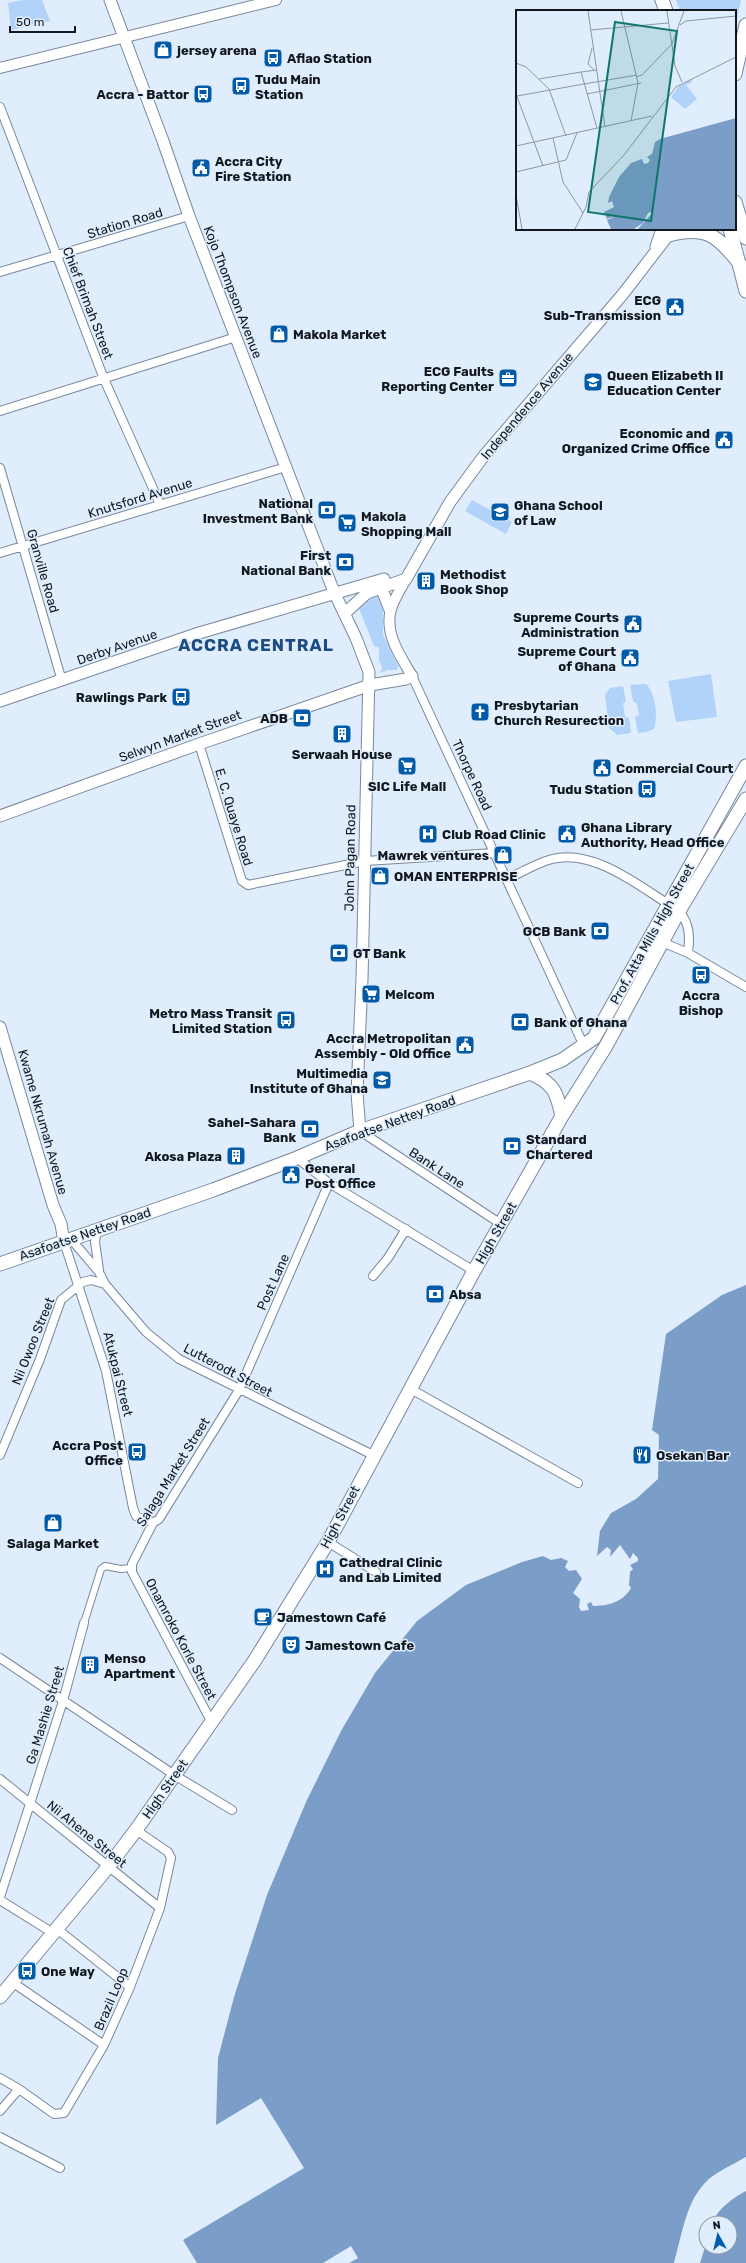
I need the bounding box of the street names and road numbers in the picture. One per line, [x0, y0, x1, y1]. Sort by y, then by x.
street label: Station Road [86, 204, 164, 242]
street label: Kojo Thompson Avenue [201, 224, 265, 360]
street label: Chief Brimah Street [60, 245, 116, 361]
street label: Independence Avenue [478, 349, 576, 463]
street label: Knutsford Avenue [86, 475, 194, 521]
street label: Granville Road [24, 527, 62, 615]
street label: Derby Avenue [75, 626, 159, 668]
street label: Selwyn Market Street [117, 707, 243, 765]
street label: Thorpe Road [449, 737, 495, 813]
street label: E. C. Quaye Road [212, 766, 256, 868]
street label: John Pagan Road [342, 804, 359, 912]
street label: Prof. Atta Mills High Street [607, 861, 698, 1007]
street label: Kwame Nkrumah Avenue [15, 1048, 71, 1196]
street label: Asafoatse Nettey Road [322, 1092, 458, 1154]
street label: Bank Lane [406, 1145, 468, 1191]
street label: High Street [472, 1199, 521, 1267]
street label: Asafoatse Nettey Road [17, 1204, 153, 1264]
street label: Post Lane [254, 1251, 292, 1313]
street label: Nii Owoo Street [9, 1295, 57, 1387]
street label: Atukpai Street [100, 1330, 136, 1418]
street label: Lutterodt Street [181, 1340, 275, 1400]
street label: Salaga Market Street [133, 1415, 213, 1530]
street label: High Street [317, 1483, 364, 1551]
street label: Onamroko Korle Street [143, 1576, 219, 1702]
street label: Ga Mashie Street [23, 1664, 67, 1766]
street label: High Street [139, 1756, 192, 1822]
street label: Nii Ahene Street [44, 1797, 130, 1871]
street label: Brazil Loop [91, 1965, 131, 2033]

